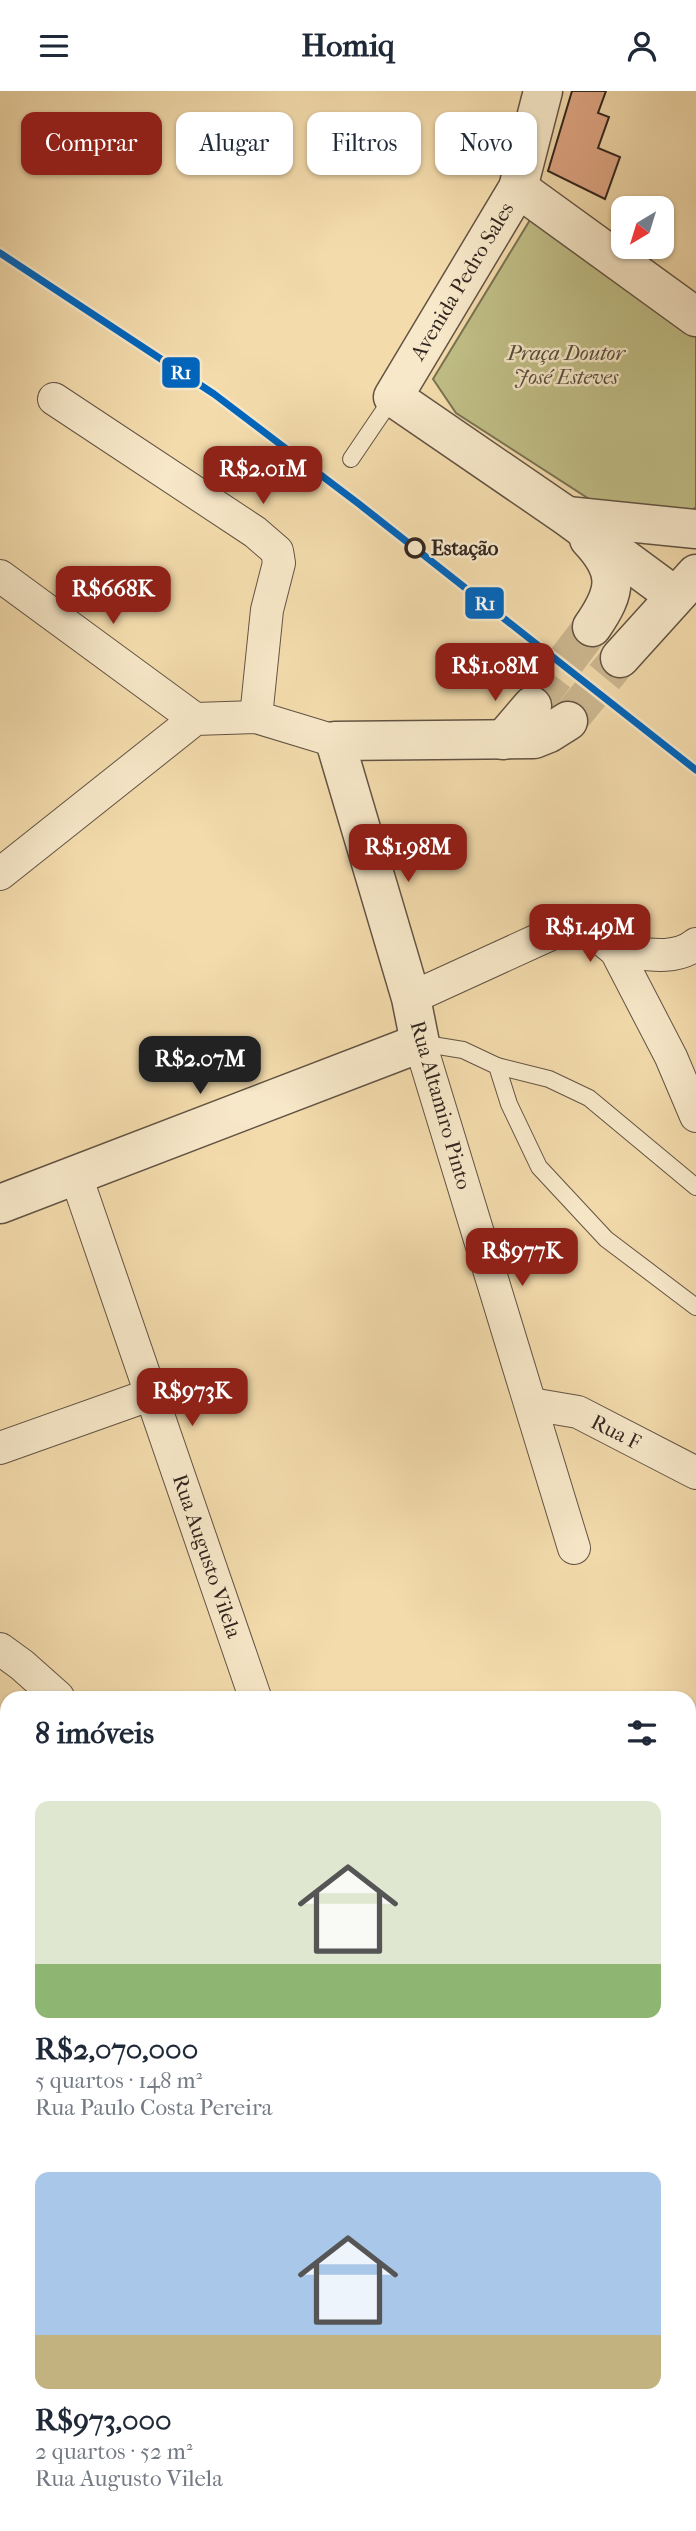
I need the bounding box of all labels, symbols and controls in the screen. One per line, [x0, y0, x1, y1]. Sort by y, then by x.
icon: menu [35, 27, 73, 65]
text: Homiq [301, 27, 395, 64]
icon: person [623, 27, 661, 65]
chip: Comprar [21, 112, 162, 175]
chip: Alugar [176, 112, 293, 175]
chip: Filtros [307, 112, 421, 175]
chip: Novo [435, 112, 537, 175]
north arrow [611, 196, 674, 259]
map controls [611, 196, 674, 259]
street label: Avenida Pedro Sales [405, 198, 519, 365]
park label: Praça Doutor José Esteves [506, 341, 626, 389]
line badge: R1 [161, 356, 201, 389]
text: R1 [171, 362, 191, 384]
pin: R$2.01M [198, 447, 328, 506]
text: R$2.01M [219, 455, 307, 482]
place label: Estação [431, 536, 499, 561]
marker: Estação [405, 538, 425, 558]
pin: R$668K [56, 567, 170, 626]
text: R$668K [72, 575, 154, 602]
line badge: R1 [464, 586, 505, 620]
text: R1 [475, 593, 495, 615]
pin: R$1.08M [430, 643, 560, 703]
text: R$1.08M [451, 652, 539, 679]
pin: R$1.98M [343, 825, 473, 884]
text: R$1.98M [365, 833, 451, 860]
pin: R$1.49M [525, 905, 655, 964]
text: R$1.49M [545, 913, 635, 940]
street label: Rua Altamiro Pinto [405, 1018, 477, 1192]
pin: R$2.07M [135, 1037, 265, 1096]
text: R$2.07M [155, 1045, 245, 1072]
pin: R$977K [465, 1229, 579, 1288]
text: R$977K [482, 1237, 562, 1264]
pin: R$973K [135, 1369, 249, 1428]
text: R$973K [153, 1377, 231, 1404]
street label: Rua F [587, 1409, 645, 1455]
street label: Rua Augusto Vilela [168, 1471, 246, 1641]
icon: filters [623, 1714, 661, 1752]
text: 8 imóveis [35, 1716, 154, 1751]
icon: home [285, 1846, 411, 1972]
text: R$2,070,000 [35, 2032, 198, 2067]
text: 5 quartos · 148 m² [35, 2067, 202, 2094]
text: Rua Paulo Costa Pereira [35, 2094, 272, 2121]
icon: home [285, 2217, 411, 2343]
text: R$973,000 [35, 2403, 172, 2438]
text: 2 quartos · 52 m² [35, 2438, 192, 2465]
text: Rua Augusto Vilela [35, 2465, 223, 2492]

